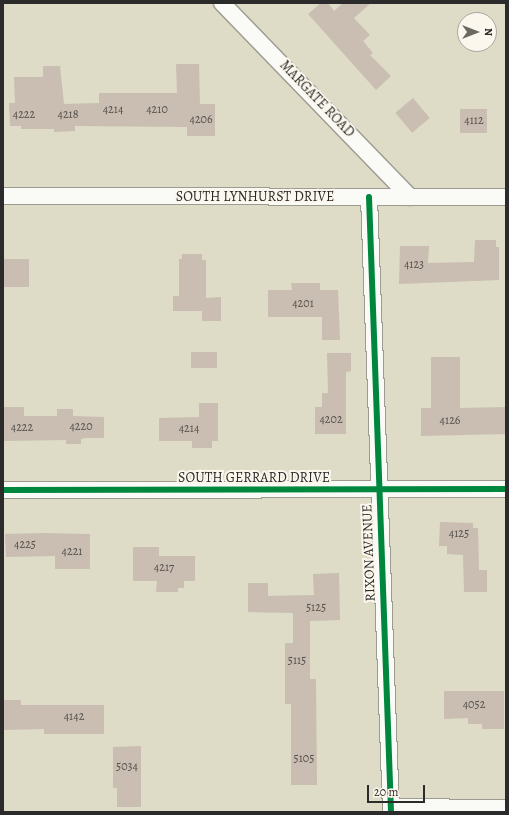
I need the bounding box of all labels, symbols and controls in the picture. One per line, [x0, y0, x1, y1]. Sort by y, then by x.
north arrow [457, 12, 497, 52]
text: N [481, 28, 496, 36]
street label: MARGATE ROAD [276, 57, 358, 141]
house number: 4214 [103, 103, 123, 117]
house number: 4210 [146, 103, 168, 117]
house number: 4222 [13, 108, 35, 122]
house number: 4218 [57, 108, 79, 122]
house number: 4206 [189, 113, 213, 127]
house number: 4112 [464, 114, 484, 128]
street label: SOUTH LYNHURST DRIVE [176, 189, 334, 205]
house number: 4123 [404, 258, 424, 272]
house number: 4201 [292, 297, 314, 311]
house number: 4202 [319, 413, 343, 427]
house number: 4126 [440, 414, 460, 428]
house number: 4220 [69, 420, 93, 434]
house number: 4222 [11, 421, 33, 435]
house number: 4214 [179, 422, 199, 436]
street label: SOUTH GERRARD DRIVE [178, 470, 330, 486]
street label: RIXON AVENUE [359, 504, 379, 602]
house number: 4125 [449, 527, 469, 541]
house number: 4225 [14, 538, 36, 552]
house number: 4221 [62, 545, 82, 559]
house number: 4217 [154, 561, 174, 575]
house number: 5125 [306, 601, 326, 615]
house number: 5115 [288, 654, 306, 668]
house number: 4052 [463, 698, 485, 712]
house number: 4142 [64, 710, 84, 724]
house number: 5105 [294, 752, 314, 766]
house number: 5034 [116, 760, 138, 774]
scale bar [369, 777, 427, 803]
text: 20 m [374, 784, 398, 800]

